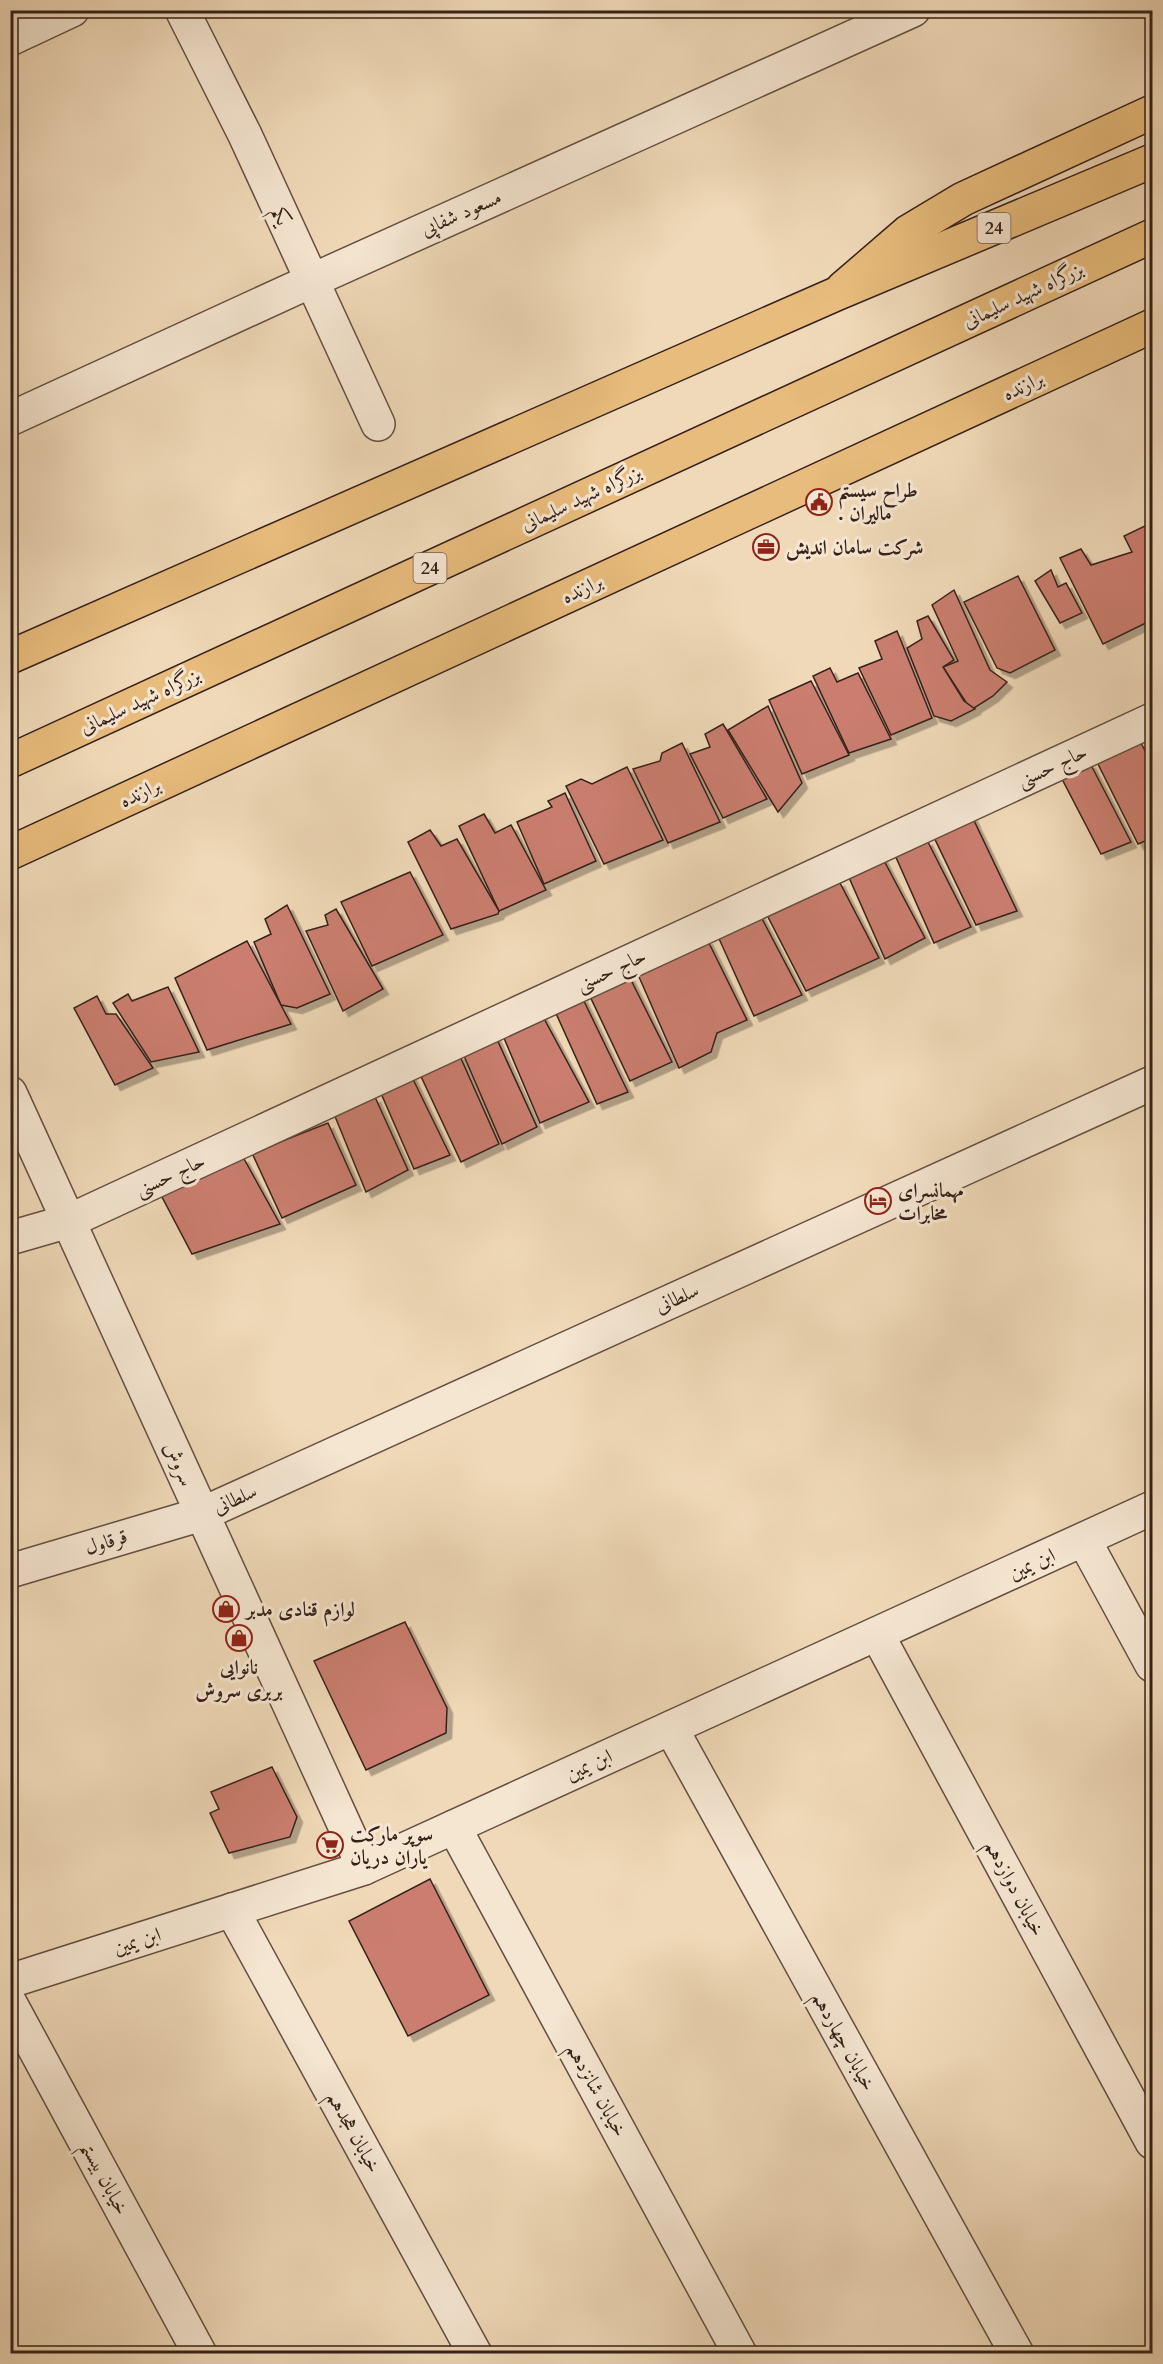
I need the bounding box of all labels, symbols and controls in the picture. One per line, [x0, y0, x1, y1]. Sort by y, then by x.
street label: مسعود شفاپی [416, 183, 507, 245]
street label: یکم [261, 202, 297, 233]
road number: 24 [978, 213, 1010, 243]
street label: بزرگراه شهید سلیمانی [958, 255, 1088, 335]
street label: برازنده [998, 365, 1048, 407]
street label: بزرگراه شهید سلیمانی [516, 458, 646, 538]
place label: طراح سیستم . مالیران [838, 477, 918, 527]
public building icon: طراح سیستم . مالیران [804, 487, 834, 517]
office icon: شرکت سامان اندیش [751, 532, 781, 562]
place label: شرکت سامان اندیش [786, 534, 923, 561]
road number: 24 [414, 553, 446, 583]
street label: برازنده [557, 568, 607, 610]
street label: بزرگراه شهید سلیمانی [75, 661, 205, 741]
street label: حاج حسنی [1013, 738, 1093, 798]
street label: برازنده [115, 772, 165, 814]
street label: حاج حسنی [572, 942, 652, 1002]
street label: حاج حسنی [131, 1147, 211, 1207]
place label: مهمانسرای مخابرات [898, 1177, 964, 1227]
hotel icon: مهمانسرای مخابرات [863, 1186, 893, 1216]
street label: سلطانی [651, 1276, 703, 1320]
street label: سروش [157, 1438, 201, 1490]
street label: سلطانی [209, 1477, 261, 1521]
street label: قرقاول [81, 1523, 131, 1561]
street label: ابن یمین [1004, 1541, 1060, 1587]
shop icon: لوازم قنادى مدبر [211, 1594, 241, 1624]
place label: لوازم قنادى مدبر [244, 1596, 355, 1627]
shop icon: نانوایی بربری سروش [224, 1623, 254, 1653]
place label: نانوایی بربری سروش [195, 1654, 283, 1704]
street label: ابن یمین [561, 1742, 617, 1788]
place label: سوپر مارکت یاران دریان [350, 1821, 433, 1871]
supermarket icon: سوپر مارکت یاران دریان [315, 1830, 345, 1860]
street label: خیابان دوازدهم [974, 1835, 1052, 1943]
street label: ابن یمین [110, 1921, 164, 1961]
street label: خیابان چهاردهم [801, 1986, 882, 2098]
street label: خیابان شانزدهم [556, 2038, 634, 2144]
street label: خیابان هجدهم [316, 2086, 388, 2180]
street label: خیابان بیستم [69, 2136, 136, 2222]

